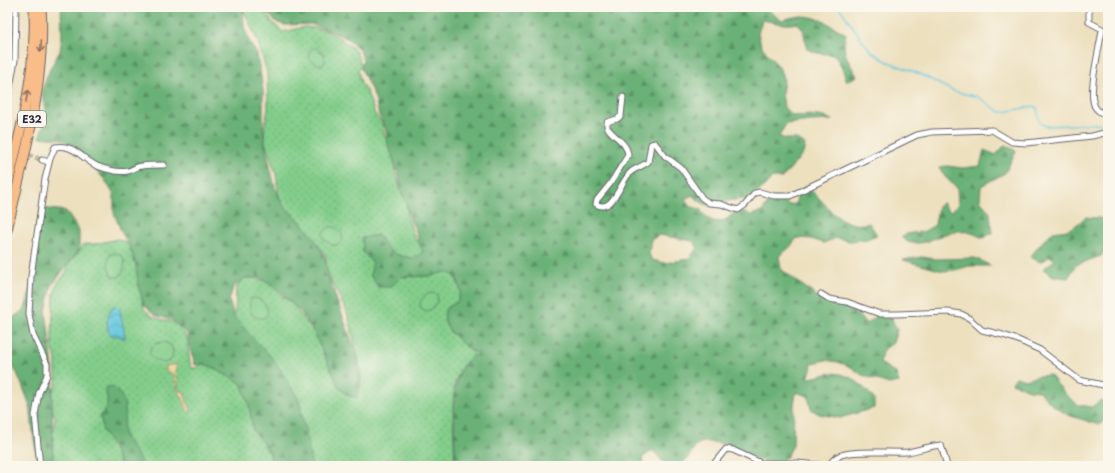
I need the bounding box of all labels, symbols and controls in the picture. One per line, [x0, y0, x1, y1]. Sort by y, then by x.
one-way arrow [37, 39, 44, 52]
one-way arrow [24, 89, 32, 102]
road number: E32 [18, 111, 46, 127]

